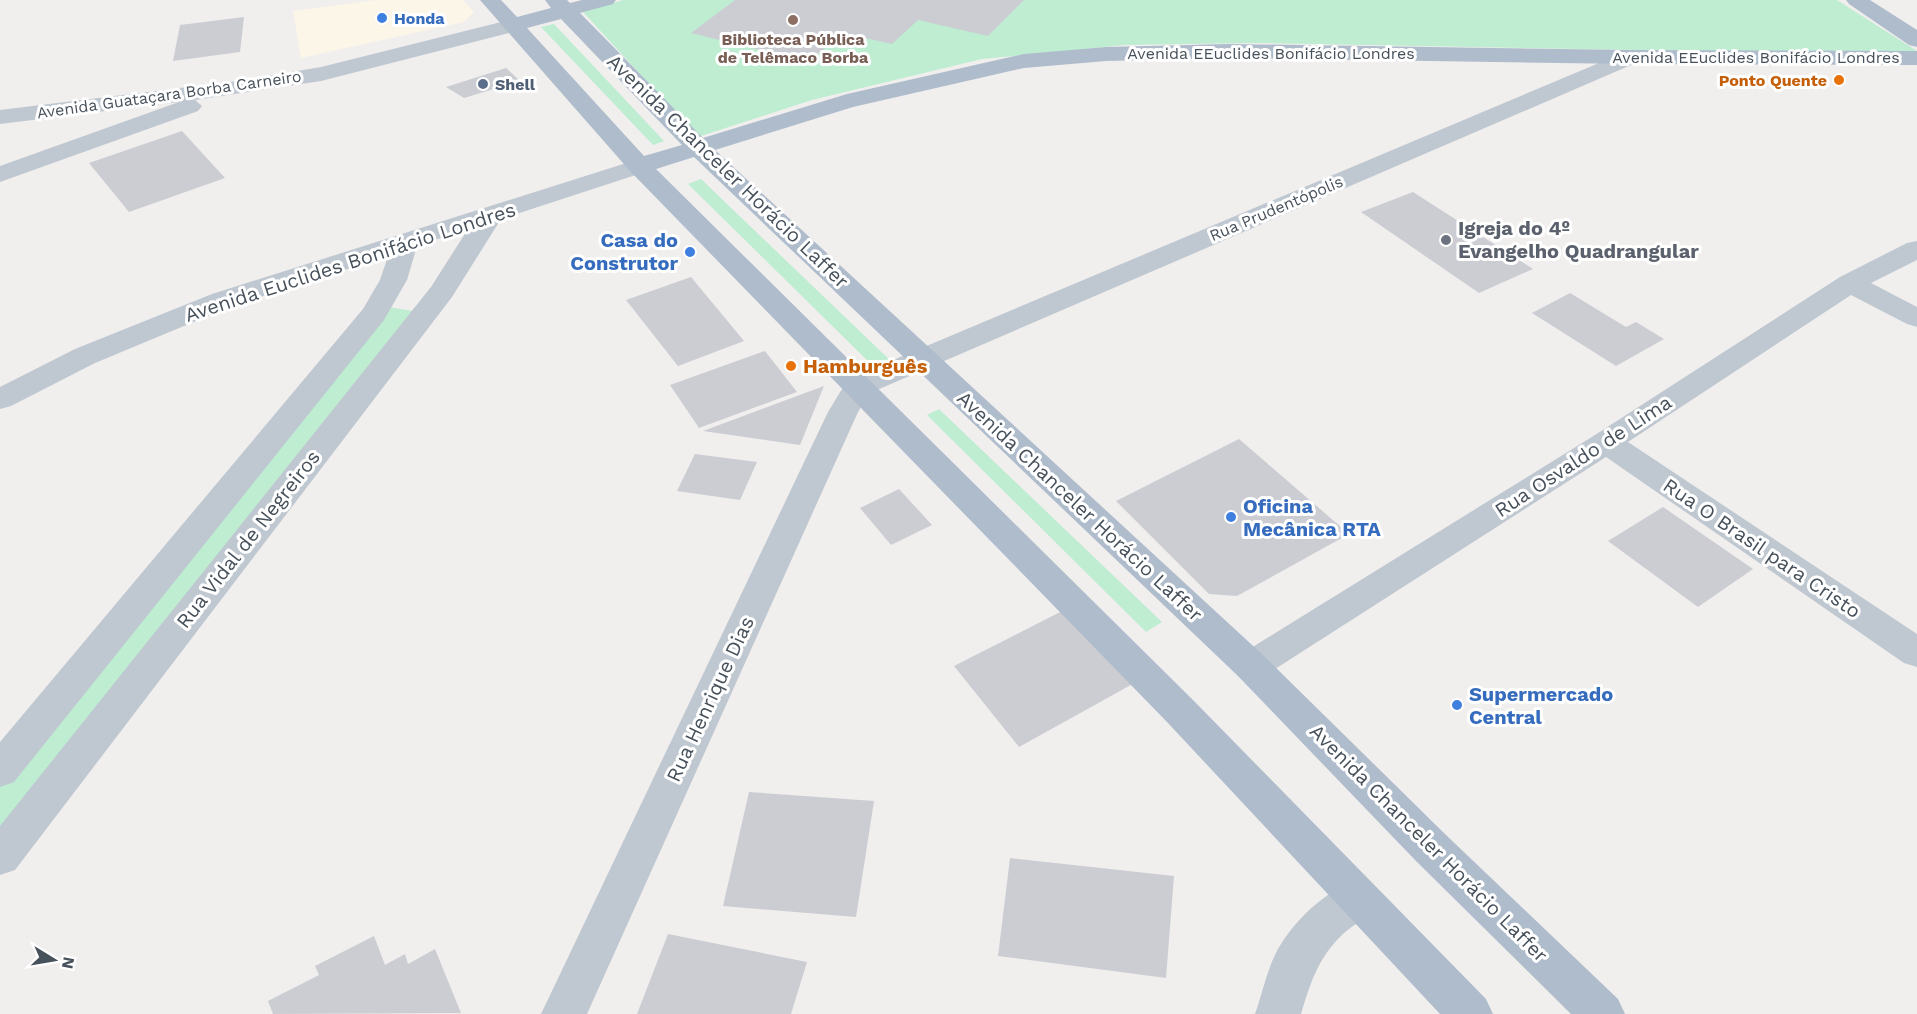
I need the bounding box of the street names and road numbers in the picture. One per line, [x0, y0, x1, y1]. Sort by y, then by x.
street label: Avenida EEuclides Bonifácio Londres [1127, 44, 1415, 63]
street label: Avenida EEuclides Bonifácio Londres [1612, 48, 1900, 67]
street label: Avenida Chanceler Horácio Laffer [602, 49, 854, 293]
street label: Avenida Guataçara Borba Carneiro [36, 67, 303, 122]
street label: Rua Prudentópolis [1207, 172, 1346, 245]
street label: Avenida Euclides Bonifácio Londres [182, 197, 518, 327]
street label: Avenida Chanceler Horácio Laffer [952, 386, 1208, 626]
street label: Rua Osvaldo de Lima [1490, 390, 1676, 522]
street label: Rua Vidal de Negreiros [171, 445, 325, 633]
street label: Rua O Brasil para Cristo [1659, 473, 1865, 623]
street label: Rua Henrique Dias [661, 612, 759, 786]
street label: Avenida Chanceler Horácio Laffer [1305, 719, 1553, 967]

